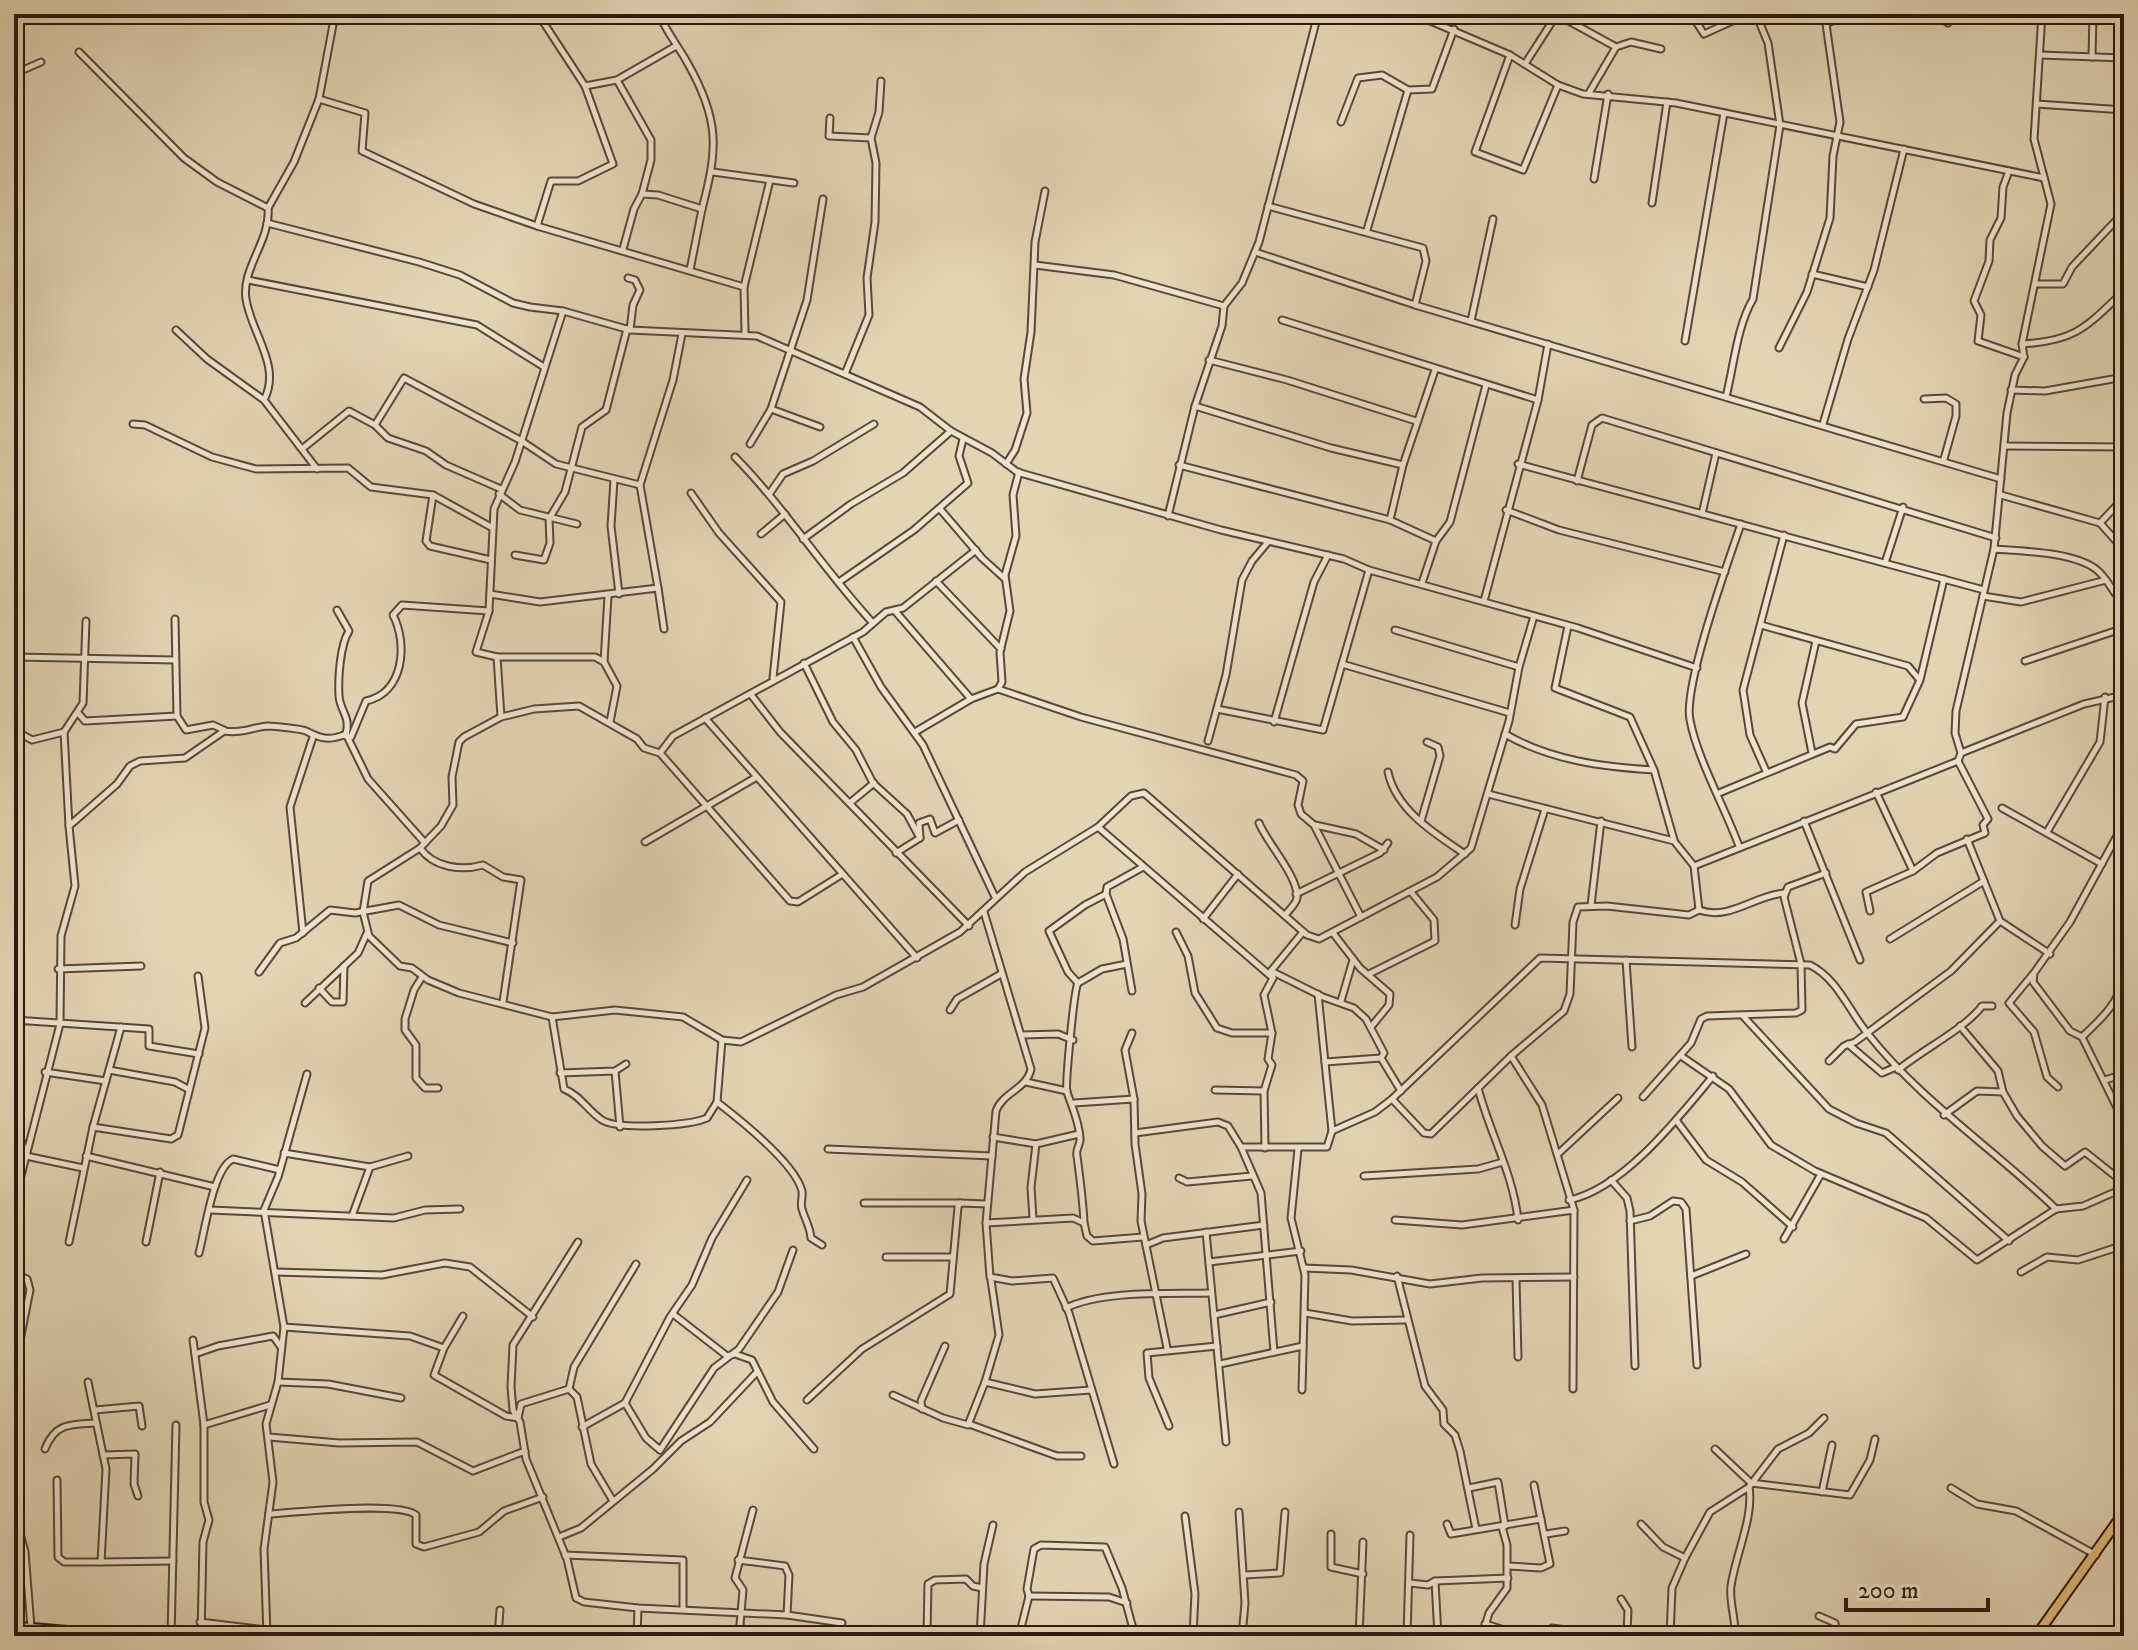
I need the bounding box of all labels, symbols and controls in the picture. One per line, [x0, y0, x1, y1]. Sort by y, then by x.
scale bar [1846, 1562, 1988, 1612]
text: 200 m [1858, 1576, 1919, 1606]

